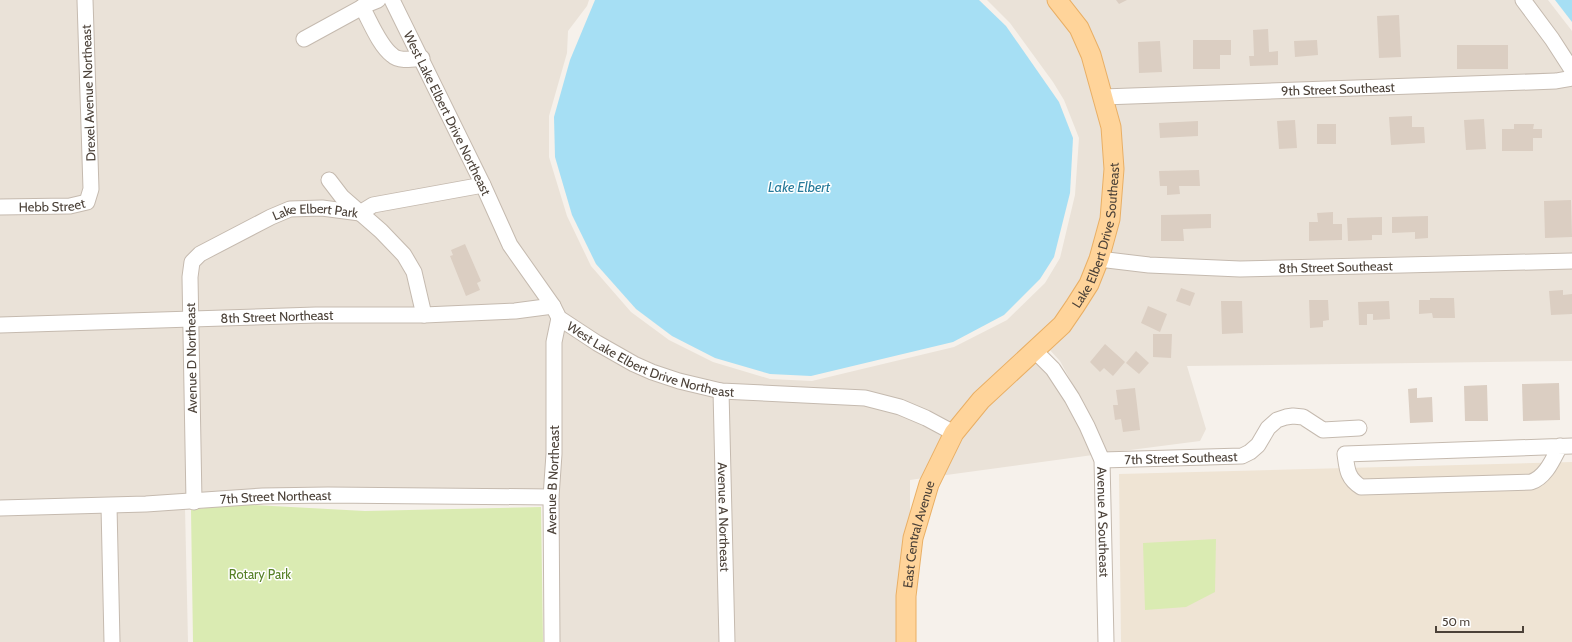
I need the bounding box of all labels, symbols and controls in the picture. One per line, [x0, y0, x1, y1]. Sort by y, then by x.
street label: Drexel Avenue Northeast [78, 24, 98, 162]
street label: West Lake Elbert Drive Northeast [400, 28, 495, 198]
street label: 9th Street Southeast [1281, 79, 1396, 99]
street label: Lake Elbert Drive Southeast [1068, 161, 1122, 311]
water label: Lake Elbert [768, 178, 831, 196]
street label: Hebb Street [19, 195, 87, 215]
street label: Lake Elbert Park [270, 200, 359, 224]
street label: 8th Street Southeast [1278, 257, 1393, 276]
street label: Avenue D Northeast [182, 302, 200, 414]
street label: 8th Street Northeast [220, 307, 334, 326]
street label: West Lake Elbert Drive Northeast [564, 318, 735, 400]
street label: Avenue B Northeast [543, 425, 562, 535]
street label: 7th Street Southeast [1124, 448, 1238, 467]
street label: Avenue A Northeast [715, 462, 733, 573]
street label: Avenue A Southeast [1094, 466, 1113, 578]
street label: East Central Avenue [899, 478, 938, 589]
street label: 7th Street Northeast [219, 487, 332, 507]
park label: Rotary Park [229, 566, 291, 582]
scale bar [1436, 608, 1523, 634]
text: 50 m [1442, 614, 1470, 629]

